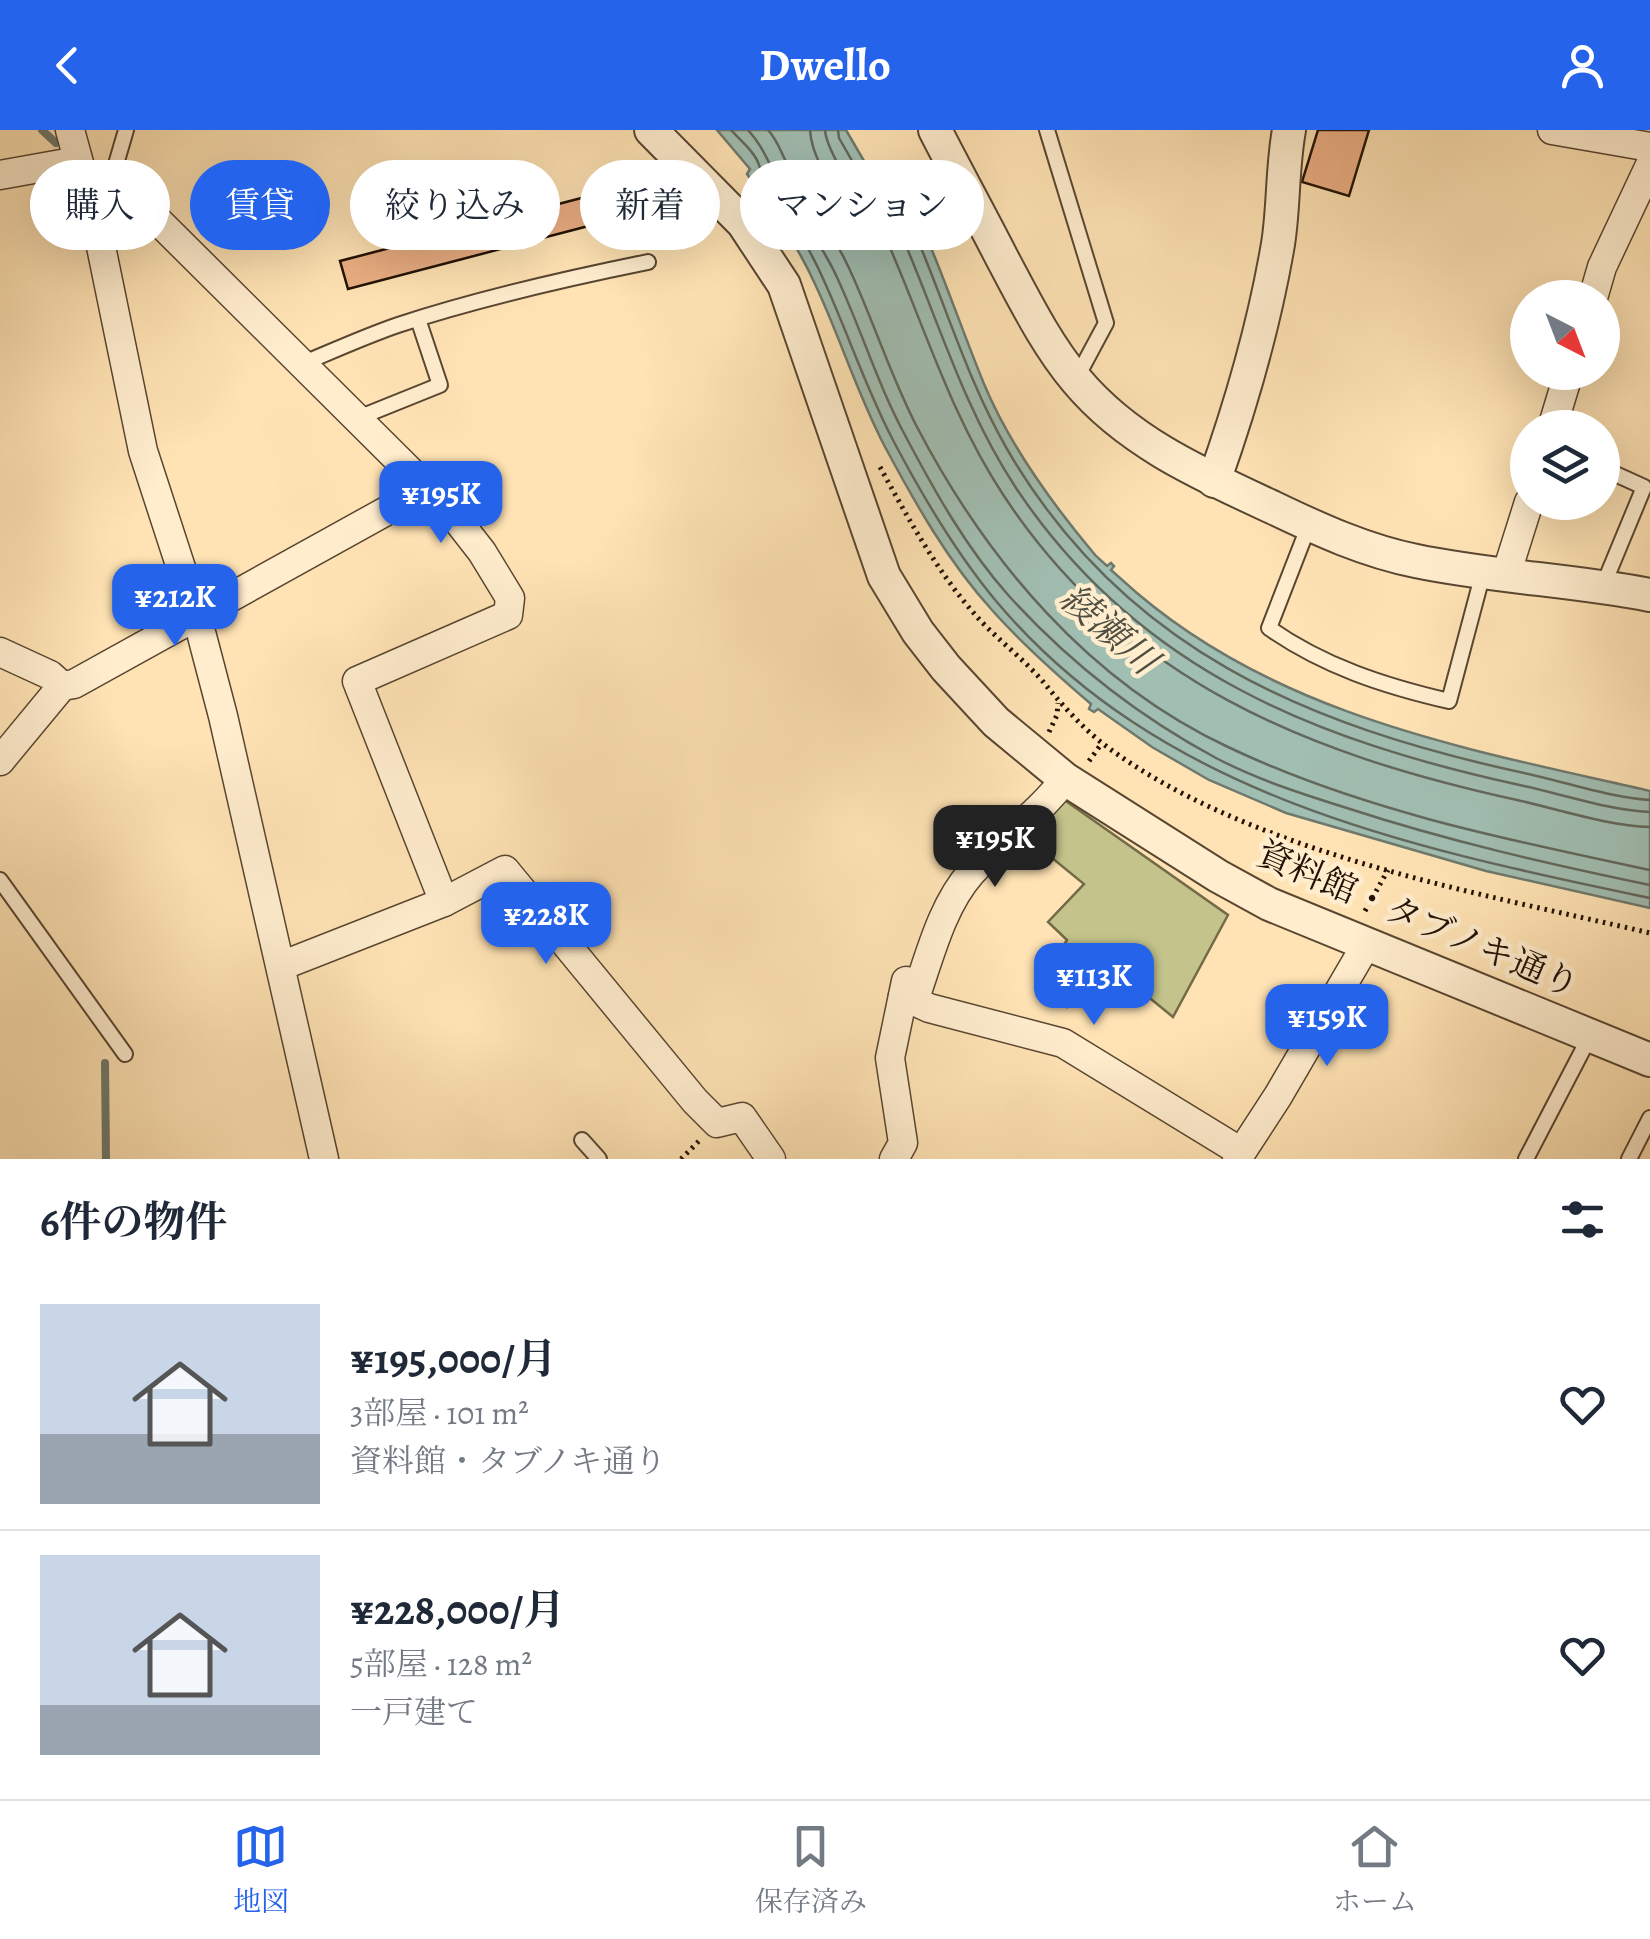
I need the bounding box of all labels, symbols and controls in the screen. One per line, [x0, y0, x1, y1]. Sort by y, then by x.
text: Dwello [759, 34, 891, 96]
icon: back [40, 38, 95, 93]
icon: person [1555, 38, 1610, 93]
chip: 購入 [30, 160, 170, 250]
chip: 賃貸 [190, 160, 330, 250]
chip: 絞り込み [350, 160, 560, 250]
chip: 新着 [580, 160, 720, 250]
chip: マンション [740, 160, 984, 250]
north arrow [1510, 280, 1620, 390]
map controls [1510, 280, 1620, 520]
button: layers [1510, 410, 1620, 520]
pin: ¥195K [371, 461, 511, 546]
text: ¥195K [401, 471, 481, 515]
pin: ¥212K [105, 564, 245, 649]
water label: 綾瀬川 [1049, 572, 1172, 689]
text: ¥212K [134, 574, 216, 618]
pin: ¥195K [925, 805, 1065, 890]
text: ¥195K [955, 815, 1035, 859]
street label: 資料館・タブノキ通り [1249, 829, 1587, 1009]
pin: ¥228K [476, 882, 616, 967]
text: ¥228K [503, 892, 589, 936]
pin: ¥113K [1024, 943, 1164, 1028]
text: ¥113K [1056, 953, 1132, 997]
pin: ¥159K [1257, 984, 1397, 1069]
text: ¥159K [1287, 994, 1367, 1038]
icon: filters [1555, 1192, 1610, 1247]
text: 6件の物件 [40, 1193, 228, 1250]
text: ¥195,000/月 [350, 1330, 557, 1387]
icon: home [120, 1344, 240, 1464]
icon: heart [1555, 1377, 1610, 1432]
text: 3部屋 · 101 m² [350, 1391, 529, 1435]
text: 資料館・タブノキ通り [350, 1439, 666, 1483]
text: ¥228,000/月 [350, 1581, 565, 1638]
icon: home [120, 1595, 240, 1715]
icon: heart [1555, 1628, 1610, 1683]
text: 5部屋 · 128 m² [350, 1642, 532, 1686]
text: 一戸建て [350, 1690, 478, 1734]
tab: 地図 [233, 1819, 289, 1921]
tab: 保存済み [755, 1819, 867, 1921]
tab: ホーム [1333, 1819, 1417, 1921]

